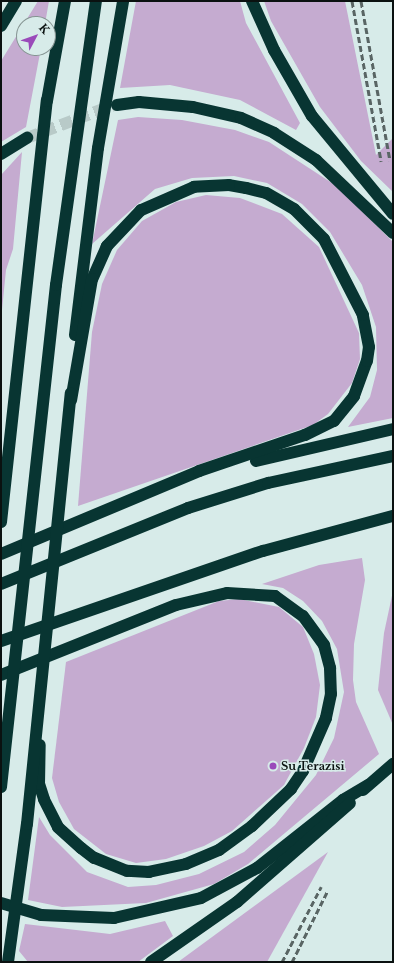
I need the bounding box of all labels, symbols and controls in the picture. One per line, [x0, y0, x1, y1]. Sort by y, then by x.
north arrow [16, 16, 56, 56]
text: K [36, 21, 53, 37]
place label: Su Terazisi [281, 759, 345, 773]
marker: Su Terazisi [268, 761, 278, 771]

